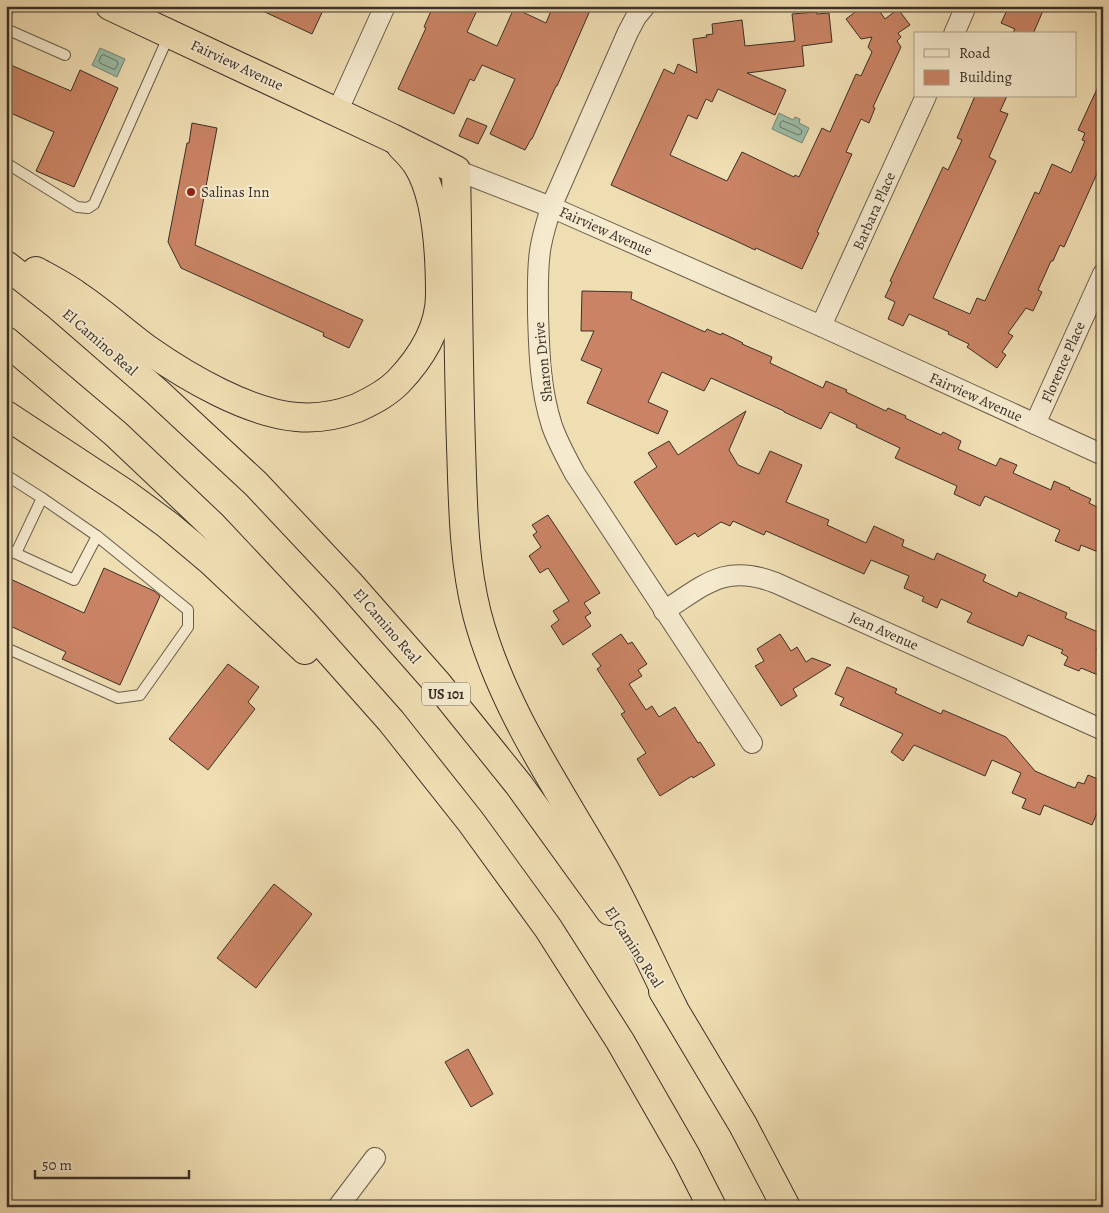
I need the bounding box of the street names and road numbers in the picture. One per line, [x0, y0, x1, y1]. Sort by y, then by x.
street label: Fairview Avenue [187, 35, 287, 95]
street label: Barbara Place [848, 168, 900, 253]
street label: Fairview Avenue [556, 202, 656, 261]
street label: El Camino Real [58, 304, 142, 380]
street label: Florence Place [1036, 318, 1090, 406]
street label: Sharon Drive [529, 321, 557, 403]
street label: Fairview Avenue [926, 368, 1026, 427]
street label: El Camino Real [349, 584, 425, 668]
street label: Jean Avenue [846, 607, 922, 655]
road number: US 101 [422, 682, 470, 706]
street label: El Camino Real [600, 902, 668, 992]

